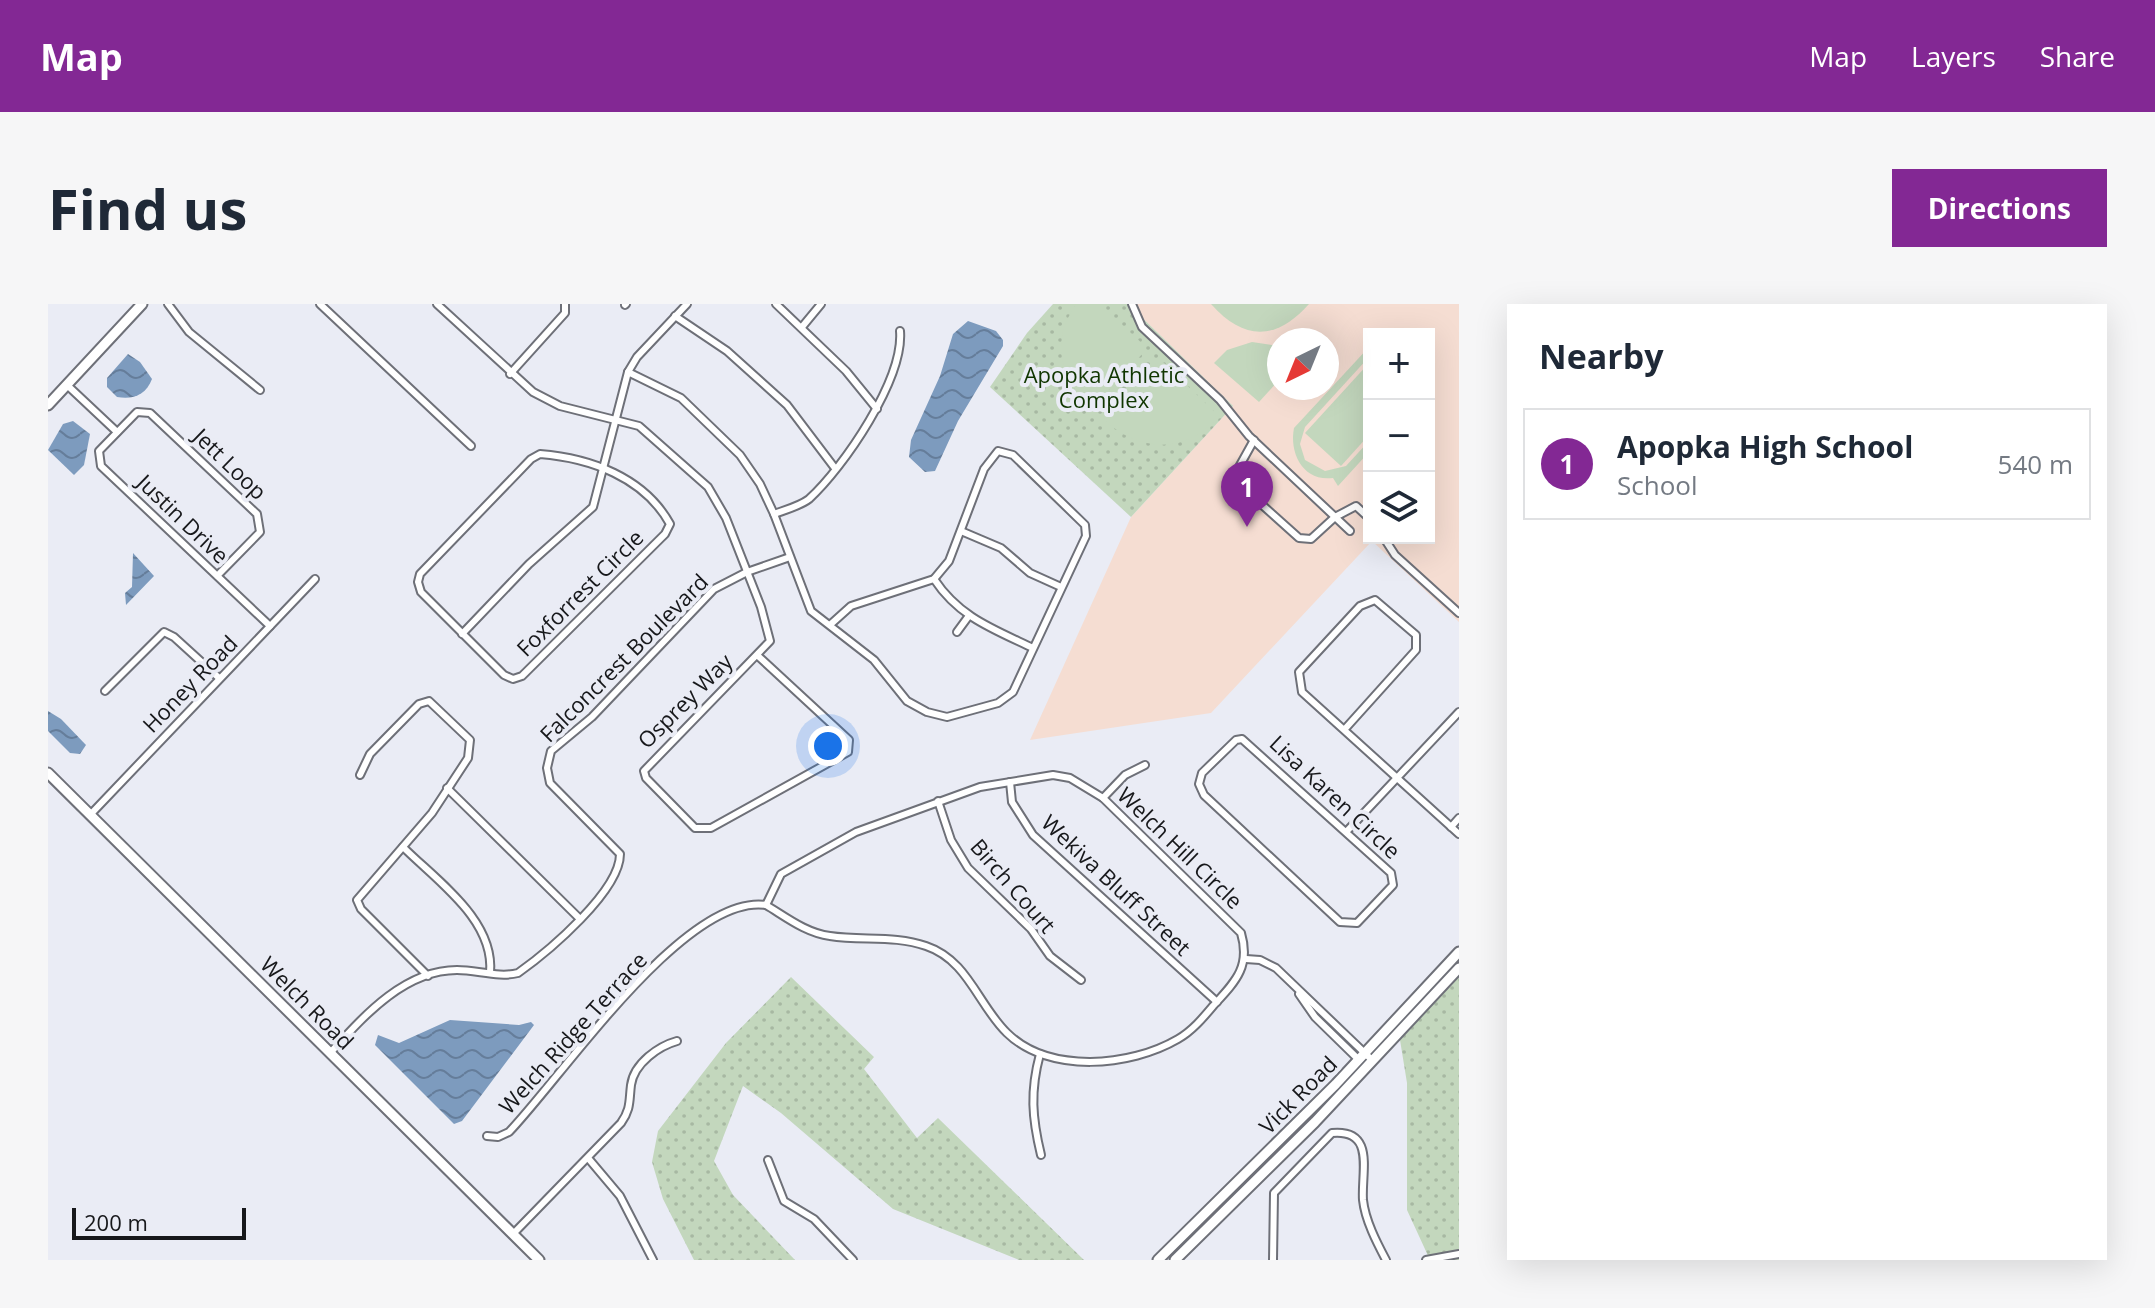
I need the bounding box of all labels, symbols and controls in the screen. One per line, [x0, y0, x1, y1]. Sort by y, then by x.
text: Map [40, 30, 123, 82]
text: Map [1809, 37, 1867, 75]
text: Layers [1911, 37, 1996, 75]
text: Share [2040, 37, 2115, 75]
button: Directions [1892, 169, 2107, 247]
text: Find us [48, 170, 247, 246]
north arrow [1267, 328, 1339, 400]
map controls [1363, 328, 1435, 544]
button: + [1363, 328, 1435, 400]
text: Nearby [1539, 333, 1664, 379]
park label: Apopka Athletic Complex [1024, 359, 1184, 414]
button: − [1363, 400, 1435, 472]
street label: Jett Loop [186, 419, 274, 506]
text: Apopka High School [1617, 426, 1913, 467]
text: 1 [1560, 446, 1574, 482]
text: 540 m [1998, 446, 2073, 482]
pin: 1 [1221, 461, 1273, 527]
street label: Justin Drive [130, 466, 236, 569]
text: School [1617, 467, 1698, 503]
button: layers [1363, 472, 1435, 544]
street label: Foxforrest Circle [509, 522, 649, 662]
street label: Falconcrest Boulevard [532, 566, 714, 748]
street label: Honey Road [135, 628, 243, 739]
street label: Osprey Way [630, 646, 739, 754]
your location [808, 726, 848, 766]
street label: Lisa Karen Circle [1264, 728, 1408, 865]
street label: Welch Hill Circle [1111, 780, 1250, 915]
street label: Wekiva Bluff Street [1036, 807, 1198, 961]
street label: Birch Court [964, 832, 1063, 939]
street label: Welch Ridge Terrace [491, 945, 653, 1120]
street label: Welch Road [255, 949, 361, 1055]
street label: Vick Road [1252, 1049, 1343, 1140]
scale bar [72, 1204, 246, 1240]
text: 200 m [84, 1207, 148, 1237]

